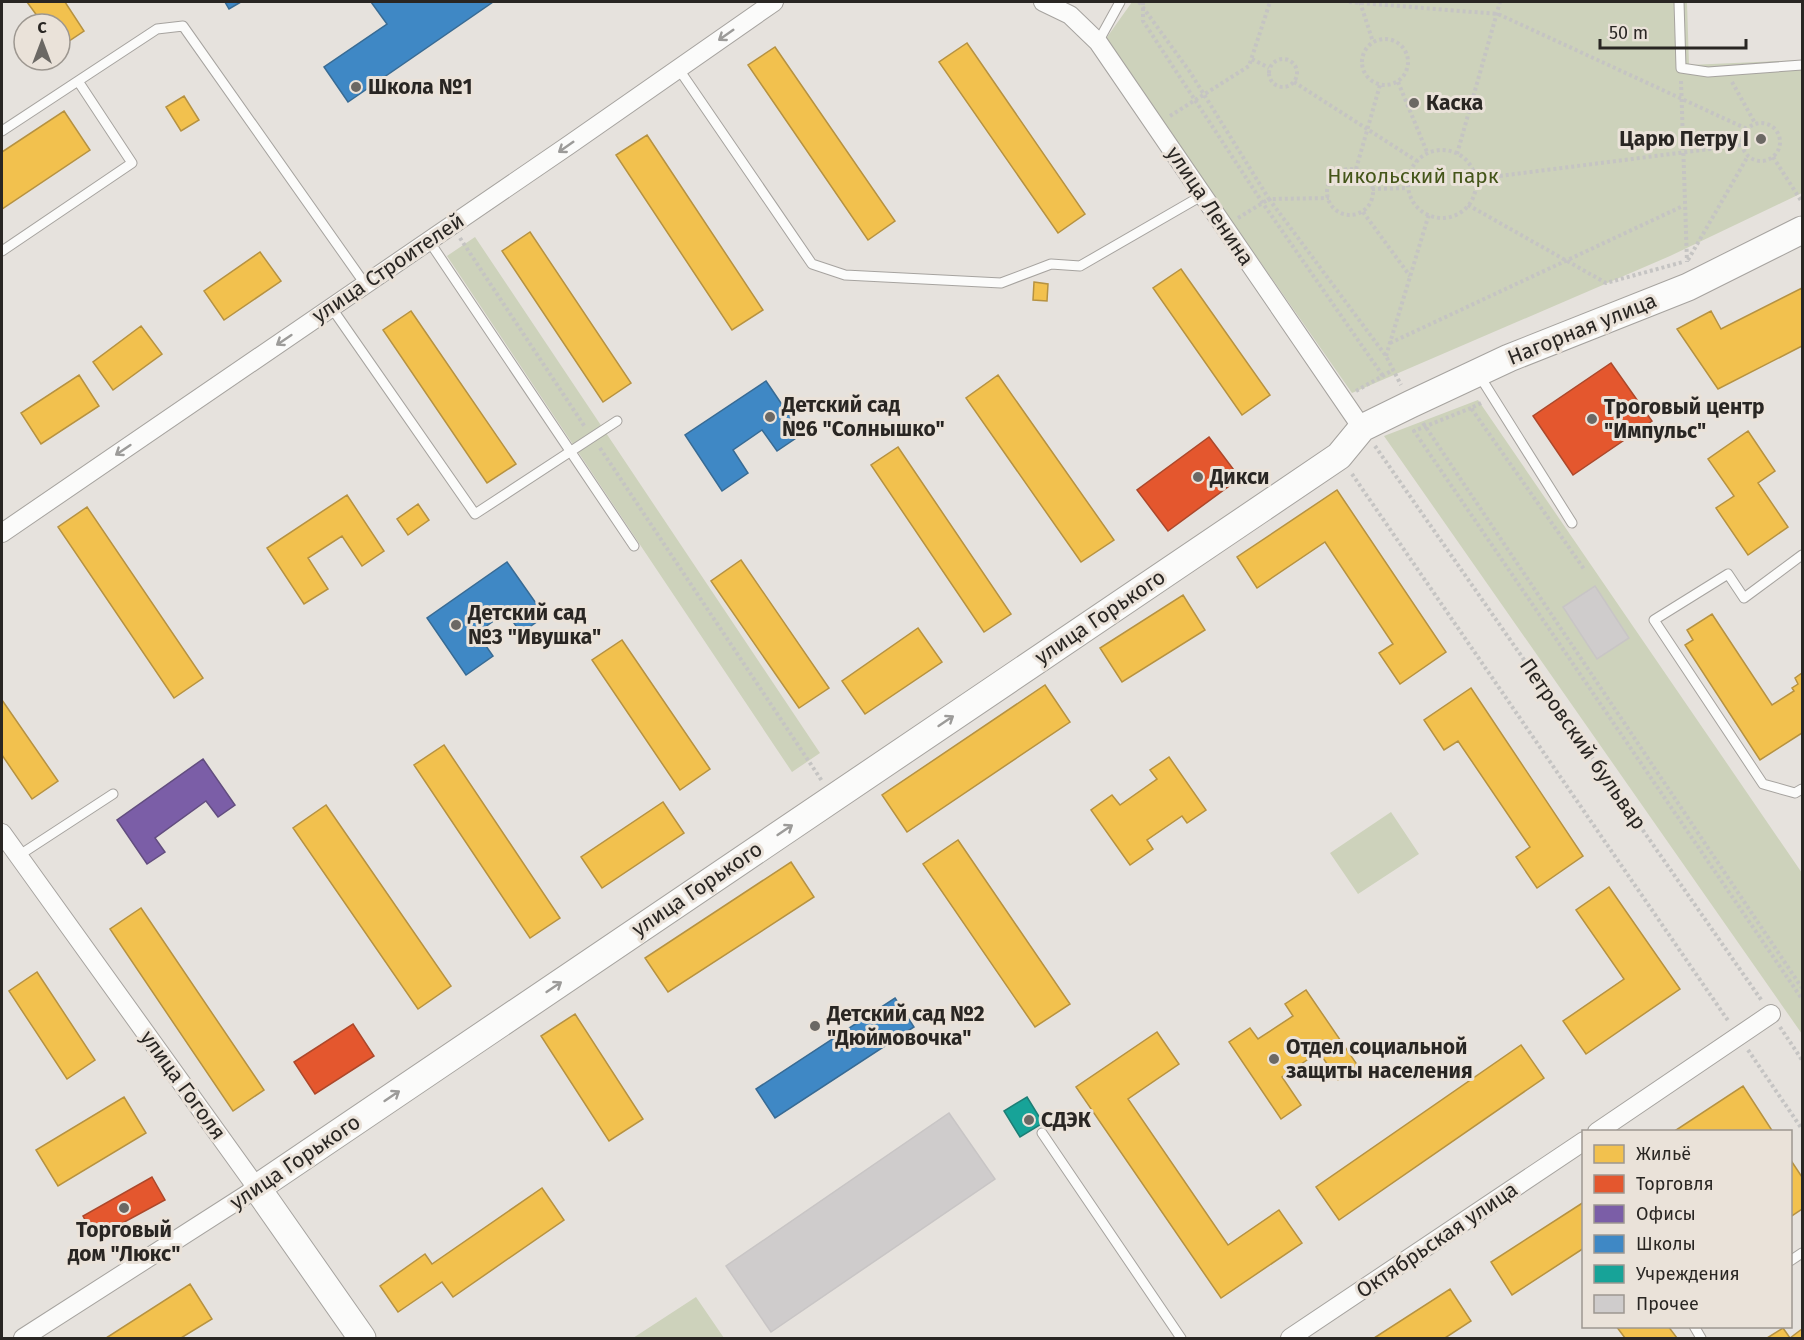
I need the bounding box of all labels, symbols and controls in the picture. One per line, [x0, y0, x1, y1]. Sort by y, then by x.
north arrow [12, 12, 72, 72]
scale bar [1600, 12, 1746, 50]
text: С [37, 18, 47, 37]
text: 50 m [1609, 22, 1648, 44]
one-way arrow [718, 29, 735, 41]
place label: Школа №1 [368, 74, 472, 100]
marker: Школа №1 [349, 80, 363, 94]
place label: Каска [1426, 90, 1483, 116]
marker: Каска [1407, 96, 1421, 110]
place label: Царю Петру I [1619, 126, 1749, 152]
marker: Царю Петру I [1754, 132, 1768, 146]
one-way arrow [559, 141, 575, 153]
street label: улица Ленина [1161, 141, 1259, 271]
park label: Никольский парк [1327, 163, 1499, 189]
street label: улица Строителей [307, 207, 469, 329]
street label: Нагорная улица [1504, 287, 1660, 371]
one-way arrow [276, 334, 292, 346]
place label: Детский сад №6 "Солнышко" [781, 392, 945, 442]
place label: Троговый центр "Импульс" [1604, 394, 1765, 444]
marker: Детский сад №6 "Солнышко" [763, 410, 777, 424]
marker: Троговый центр "Импульс" [1585, 412, 1599, 426]
one-way arrow [115, 444, 132, 456]
place label: Дикси [1209, 464, 1269, 490]
marker: Дикси [1191, 470, 1205, 484]
street label: улица Горького [1030, 564, 1170, 670]
place label: Детский сад №3 "Ивушка" [467, 600, 601, 650]
marker: Детский сад №3 "Ивушка" [449, 618, 463, 632]
street label: Петровский бульвар [1514, 653, 1652, 835]
one-way arrow [938, 715, 954, 727]
one-way arrow [776, 824, 792, 836]
street label: улица Горького [627, 836, 767, 942]
one-way arrow [545, 980, 562, 993]
place label: Детский сад №2 "Дюймовочка" [826, 1001, 985, 1051]
marker: Детский сад №2 "Дюймовочка" [808, 1019, 822, 1033]
street label: улица Гоголя [135, 1025, 231, 1145]
place label: Отдел социальной защиты населения [1286, 1034, 1473, 1084]
marker: Отдел социальной защиты населения [1267, 1052, 1281, 1066]
one-way arrow [384, 1090, 400, 1102]
place label: СДЭК [1041, 1107, 1092, 1133]
street label: улица Горького [225, 1109, 365, 1215]
marker: СДЭК [1022, 1113, 1036, 1127]
legend [1582, 1130, 1792, 1328]
text: Жильё [1636, 1143, 1691, 1165]
text: Торговля [1636, 1173, 1714, 1195]
street label: Октябрьская улица [1351, 1176, 1523, 1304]
marker: Торговый дом "Люкс" [117, 1201, 131, 1215]
text: Офисы [1636, 1203, 1696, 1225]
place label: Торговый дом "Люкс" [68, 1217, 180, 1267]
text: Школы [1636, 1233, 1696, 1255]
text: Учреждения [1636, 1263, 1740, 1285]
text: Прочее [1636, 1293, 1699, 1315]

